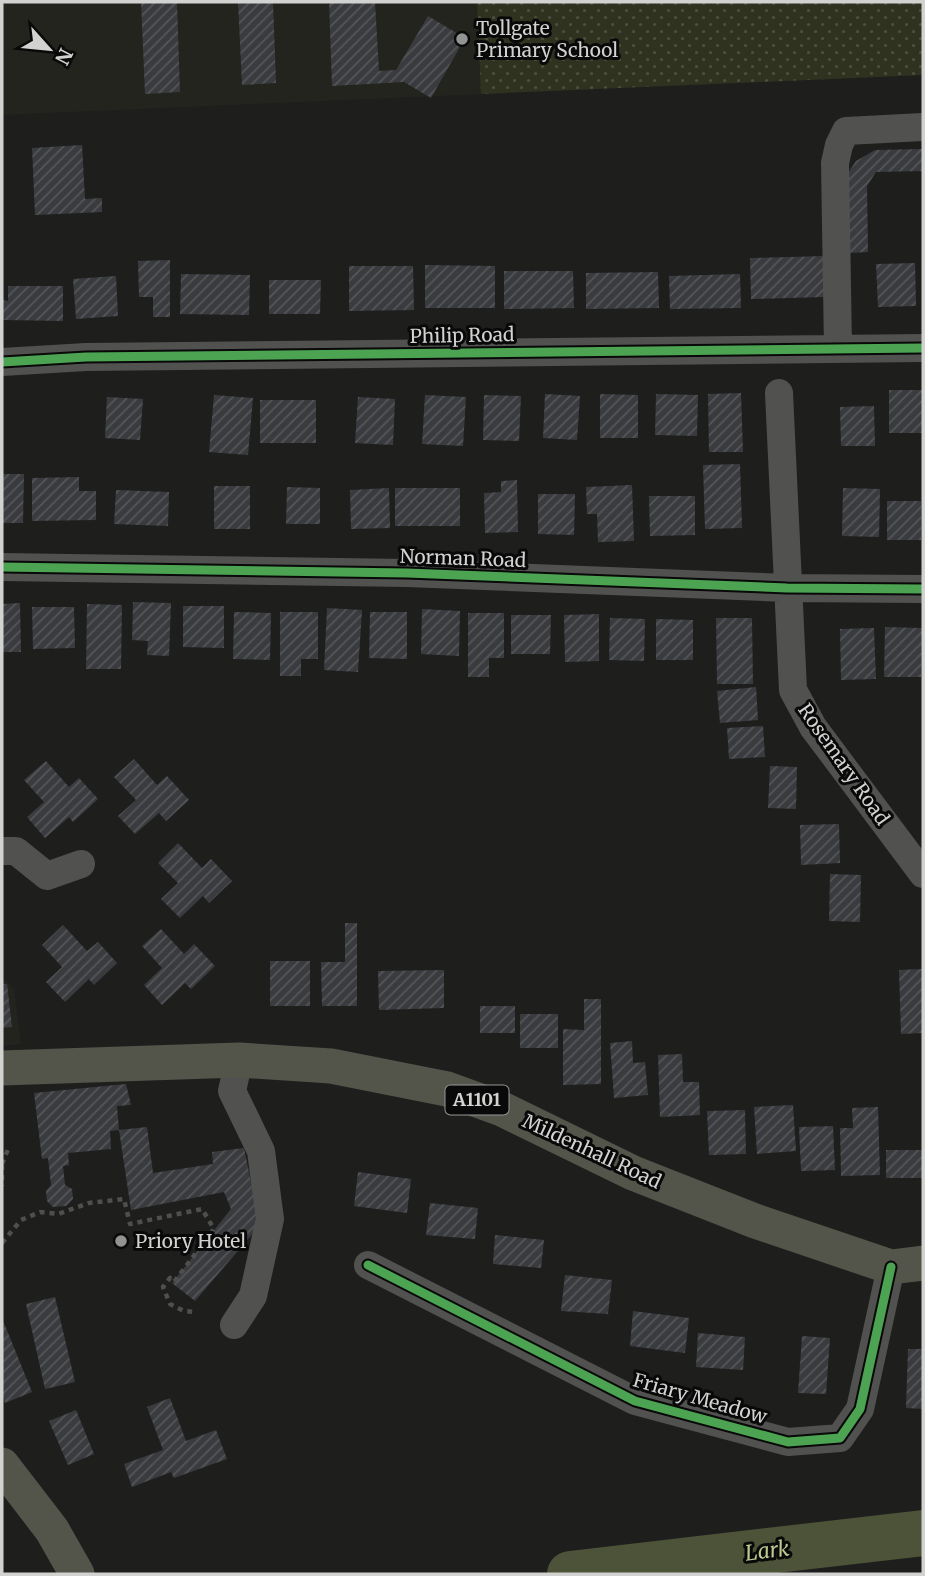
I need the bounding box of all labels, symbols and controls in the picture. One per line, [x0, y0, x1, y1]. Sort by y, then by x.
north arrow [14, 14, 84, 84]
place label: Tollgate Primary School [476, 16, 618, 62]
marker: Tollgate Primary School [454, 31, 470, 47]
text: N [50, 45, 78, 69]
street label: Philip Road [409, 322, 515, 348]
street label: Norman Road [399, 544, 527, 572]
street label: Rosemary Road [793, 699, 895, 829]
road number: A1101 [446, 1086, 508, 1114]
street label: Mildenhall Road [519, 1108, 665, 1194]
place label: Priory Hotel [135, 1229, 246, 1253]
marker: Priory Hotel [113, 1233, 129, 1249]
street label: Friary Meadow [630, 1367, 770, 1429]
water label: Lark [743, 1534, 791, 1567]

